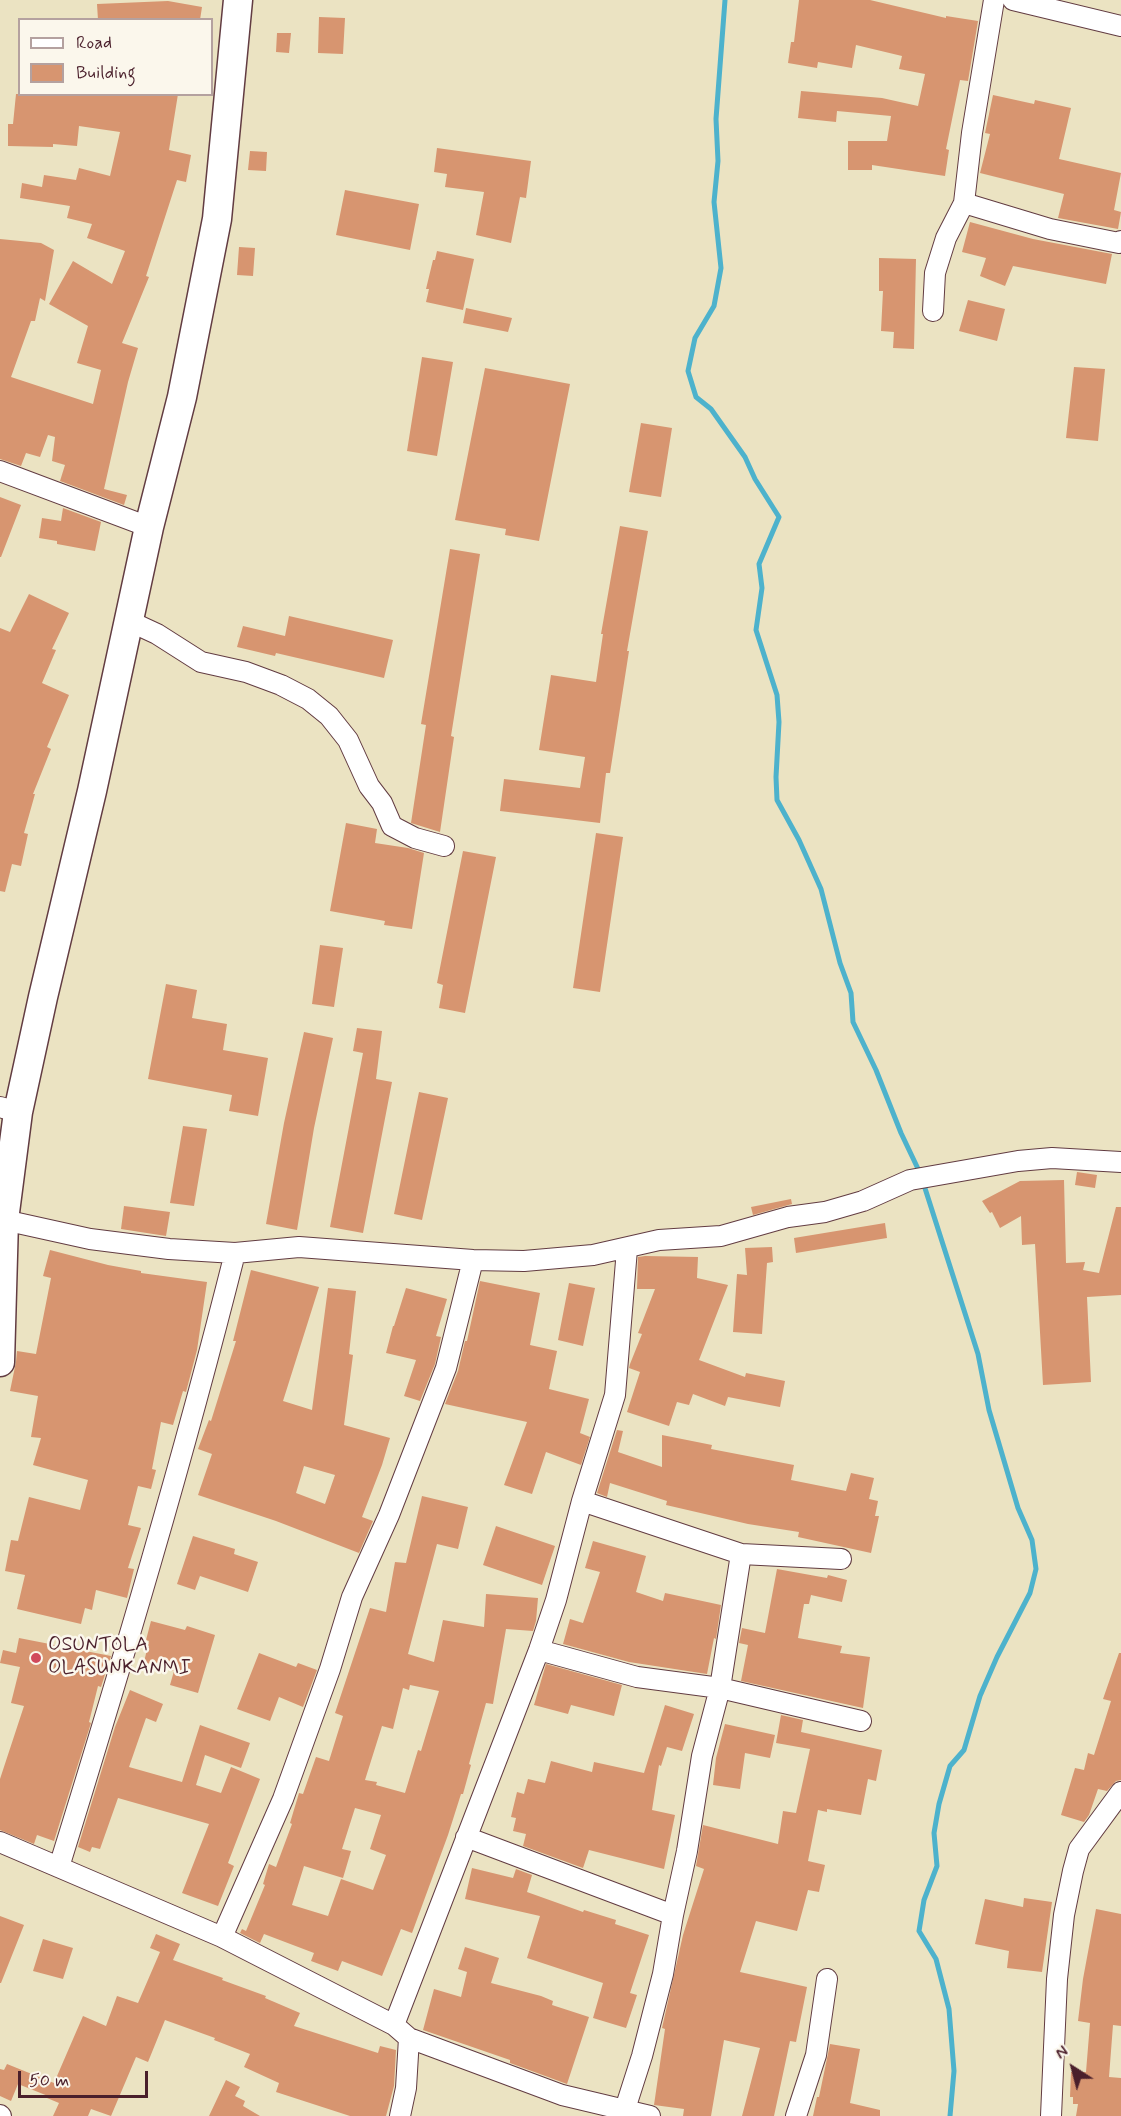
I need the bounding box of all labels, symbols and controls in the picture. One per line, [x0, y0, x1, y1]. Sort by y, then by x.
legend [18, 18, 213, 96]
text: Road [76, 31, 112, 55]
text: Building [76, 61, 136, 85]
place label: OSUNTOLA OLASUNKANMI [48, 1634, 191, 1681]
marker: OSUNTOLA OLASUNKANMI [29, 1651, 43, 1665]
north arrow [1043, 2038, 1103, 2098]
text: N [1052, 2041, 1073, 2065]
scale bar [21, 2059, 152, 2097]
text: 50 m [29, 2069, 69, 2093]

